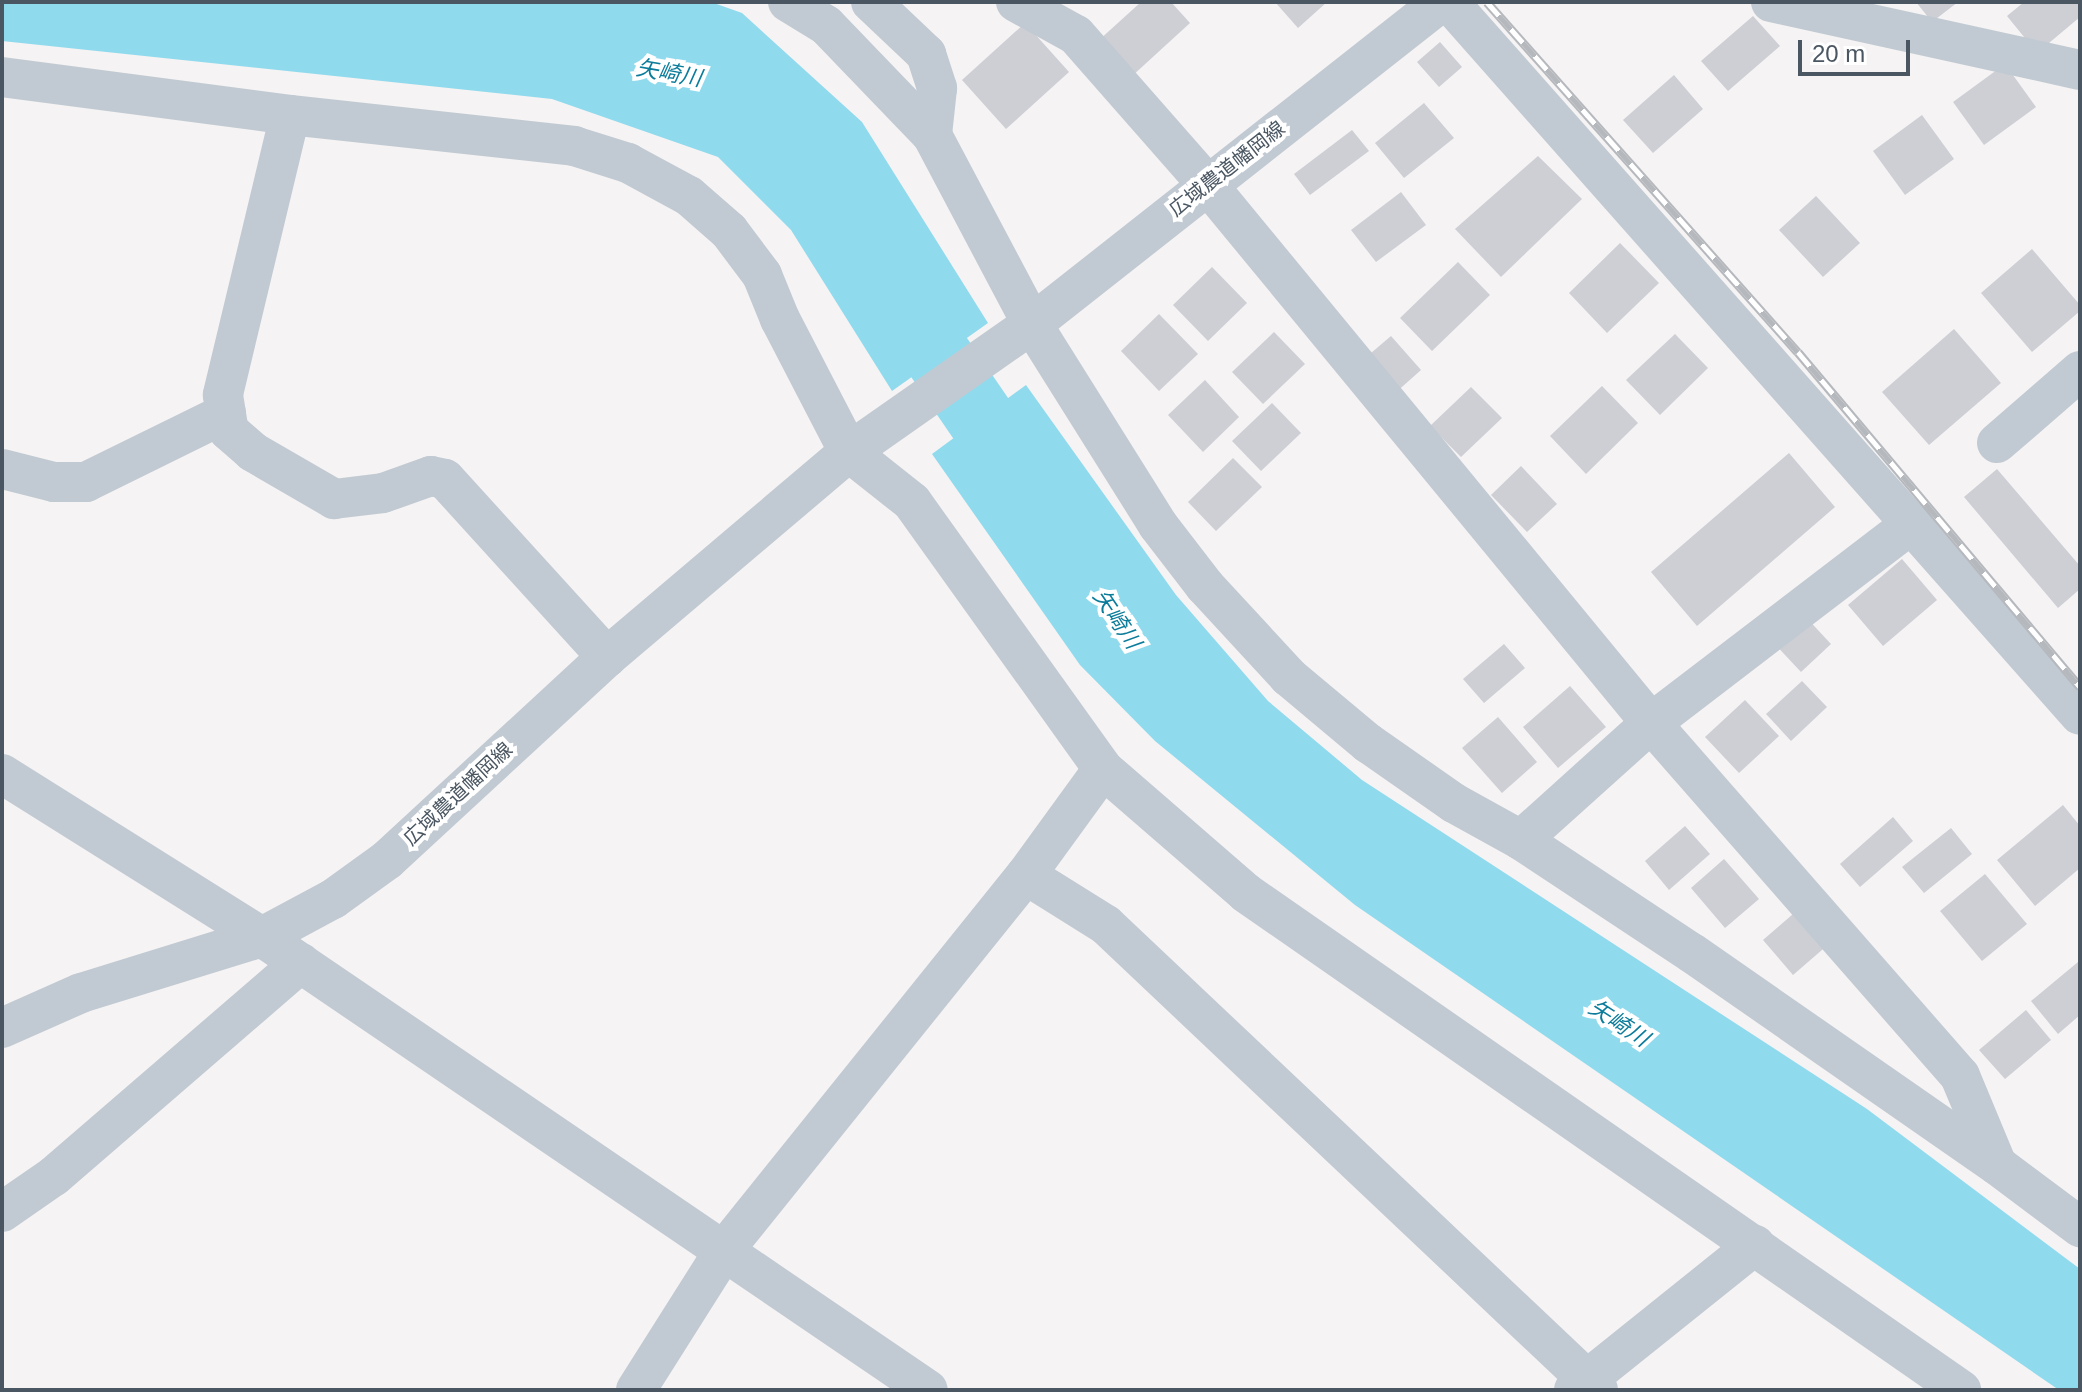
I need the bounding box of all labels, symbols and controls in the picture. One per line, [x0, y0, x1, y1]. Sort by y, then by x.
scale bar [1802, 24, 1914, 74]
text: 20 m [1812, 40, 1865, 67]
water label: 矢崎川 [634, 54, 704, 92]
street label: 広域農道幡岡線 [1164, 116, 1290, 222]
water label: 矢崎川 [1088, 584, 1146, 654]
street label: 広域農道幡岡線 [399, 737, 517, 851]
water label: 矢崎川 [1584, 994, 1654, 1052]

